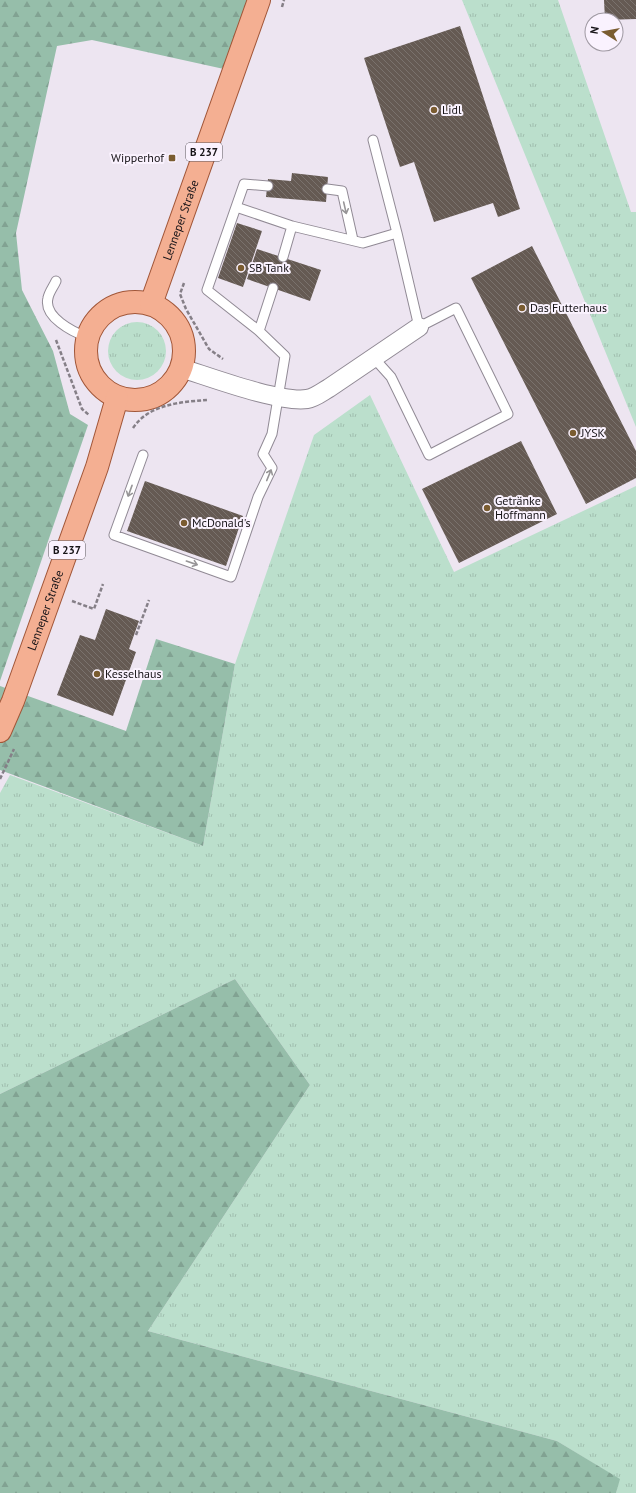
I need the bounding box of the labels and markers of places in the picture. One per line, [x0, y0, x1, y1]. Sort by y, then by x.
place label: Lidl [442, 102, 462, 117]
marker: Lidl [429, 105, 439, 115]
place label: Wipperhof [111, 150, 165, 165]
marker: Wipperhof [167, 153, 177, 163]
place label: SB Tank [249, 260, 289, 275]
marker: SB Tank [236, 263, 246, 273]
place label: Das Futterhaus [530, 300, 607, 315]
marker: Das Futterhaus [517, 303, 527, 313]
place label: JYSK [580, 425, 605, 440]
marker: JYSK [568, 428, 578, 438]
place label: Getränke Hoffmann [495, 493, 546, 522]
marker: Getränke Hoffmann [482, 503, 492, 513]
place label: McDonald's [192, 515, 251, 530]
marker: McDonald's [179, 518, 189, 528]
place label: Kesselhaus [105, 666, 162, 681]
marker: Kesselhaus [92, 669, 102, 679]

